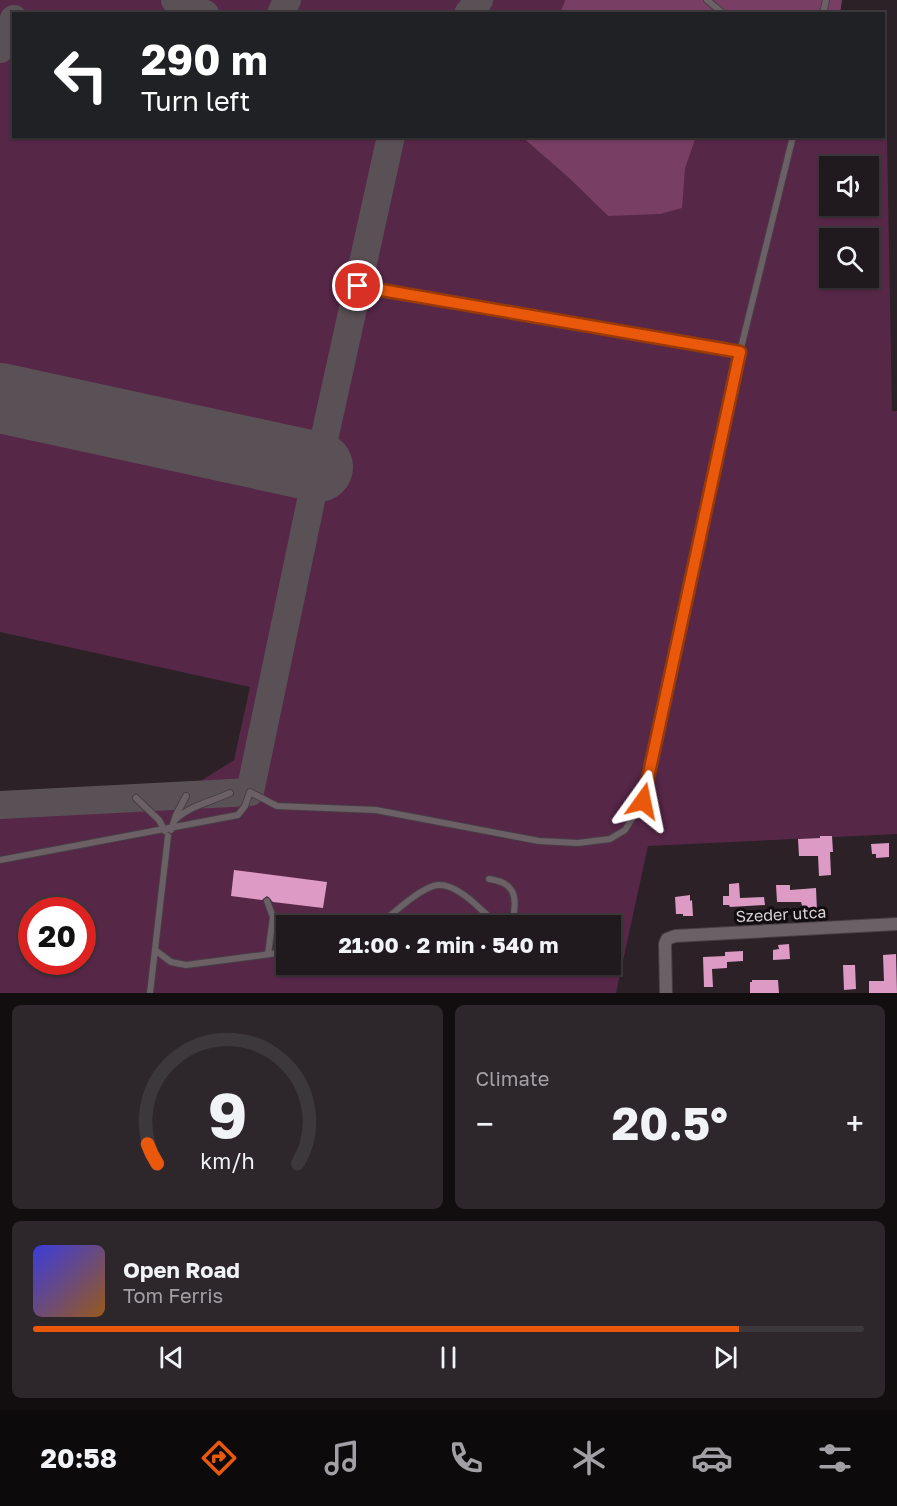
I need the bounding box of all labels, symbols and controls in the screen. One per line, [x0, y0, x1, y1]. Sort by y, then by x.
text: 290 m [141, 34, 268, 84]
icon: left [42, 36, 120, 114]
text: Turn left [141, 85, 250, 117]
map controls [819, 156, 879, 288]
button: sound [819, 156, 879, 216]
button: search [819, 228, 879, 288]
pin [332, 260, 383, 311]
icon: arrive [341, 269, 374, 302]
position arrow [611, 769, 675, 833]
speed limit sign: 20 [18, 897, 96, 975]
street label: Szeder utca [735, 902, 827, 926]
text: 21:00 · 2 min · 540 m [338, 931, 559, 958]
text: Climate [476, 1066, 549, 1090]
text: 9 [207, 1077, 247, 1152]
text: 20.5° [612, 1096, 728, 1150]
text: − [476, 1104, 494, 1143]
text: + [846, 1104, 864, 1143]
text: km/h [200, 1148, 255, 1174]
text: Open Road [123, 1256, 240, 1283]
text: Tom Ferris [123, 1283, 223, 1307]
icon: previous [155, 1341, 188, 1374]
icon: pause [432, 1341, 465, 1374]
icon: next [709, 1341, 742, 1374]
icon: directions [198, 1437, 240, 1479]
icon: music [321, 1437, 363, 1479]
icon: phone [445, 1437, 487, 1479]
icon: climate [568, 1437, 610, 1479]
icon: car [691, 1437, 733, 1479]
icon: filters [814, 1437, 856, 1479]
text: 20:58 [41, 1442, 117, 1474]

